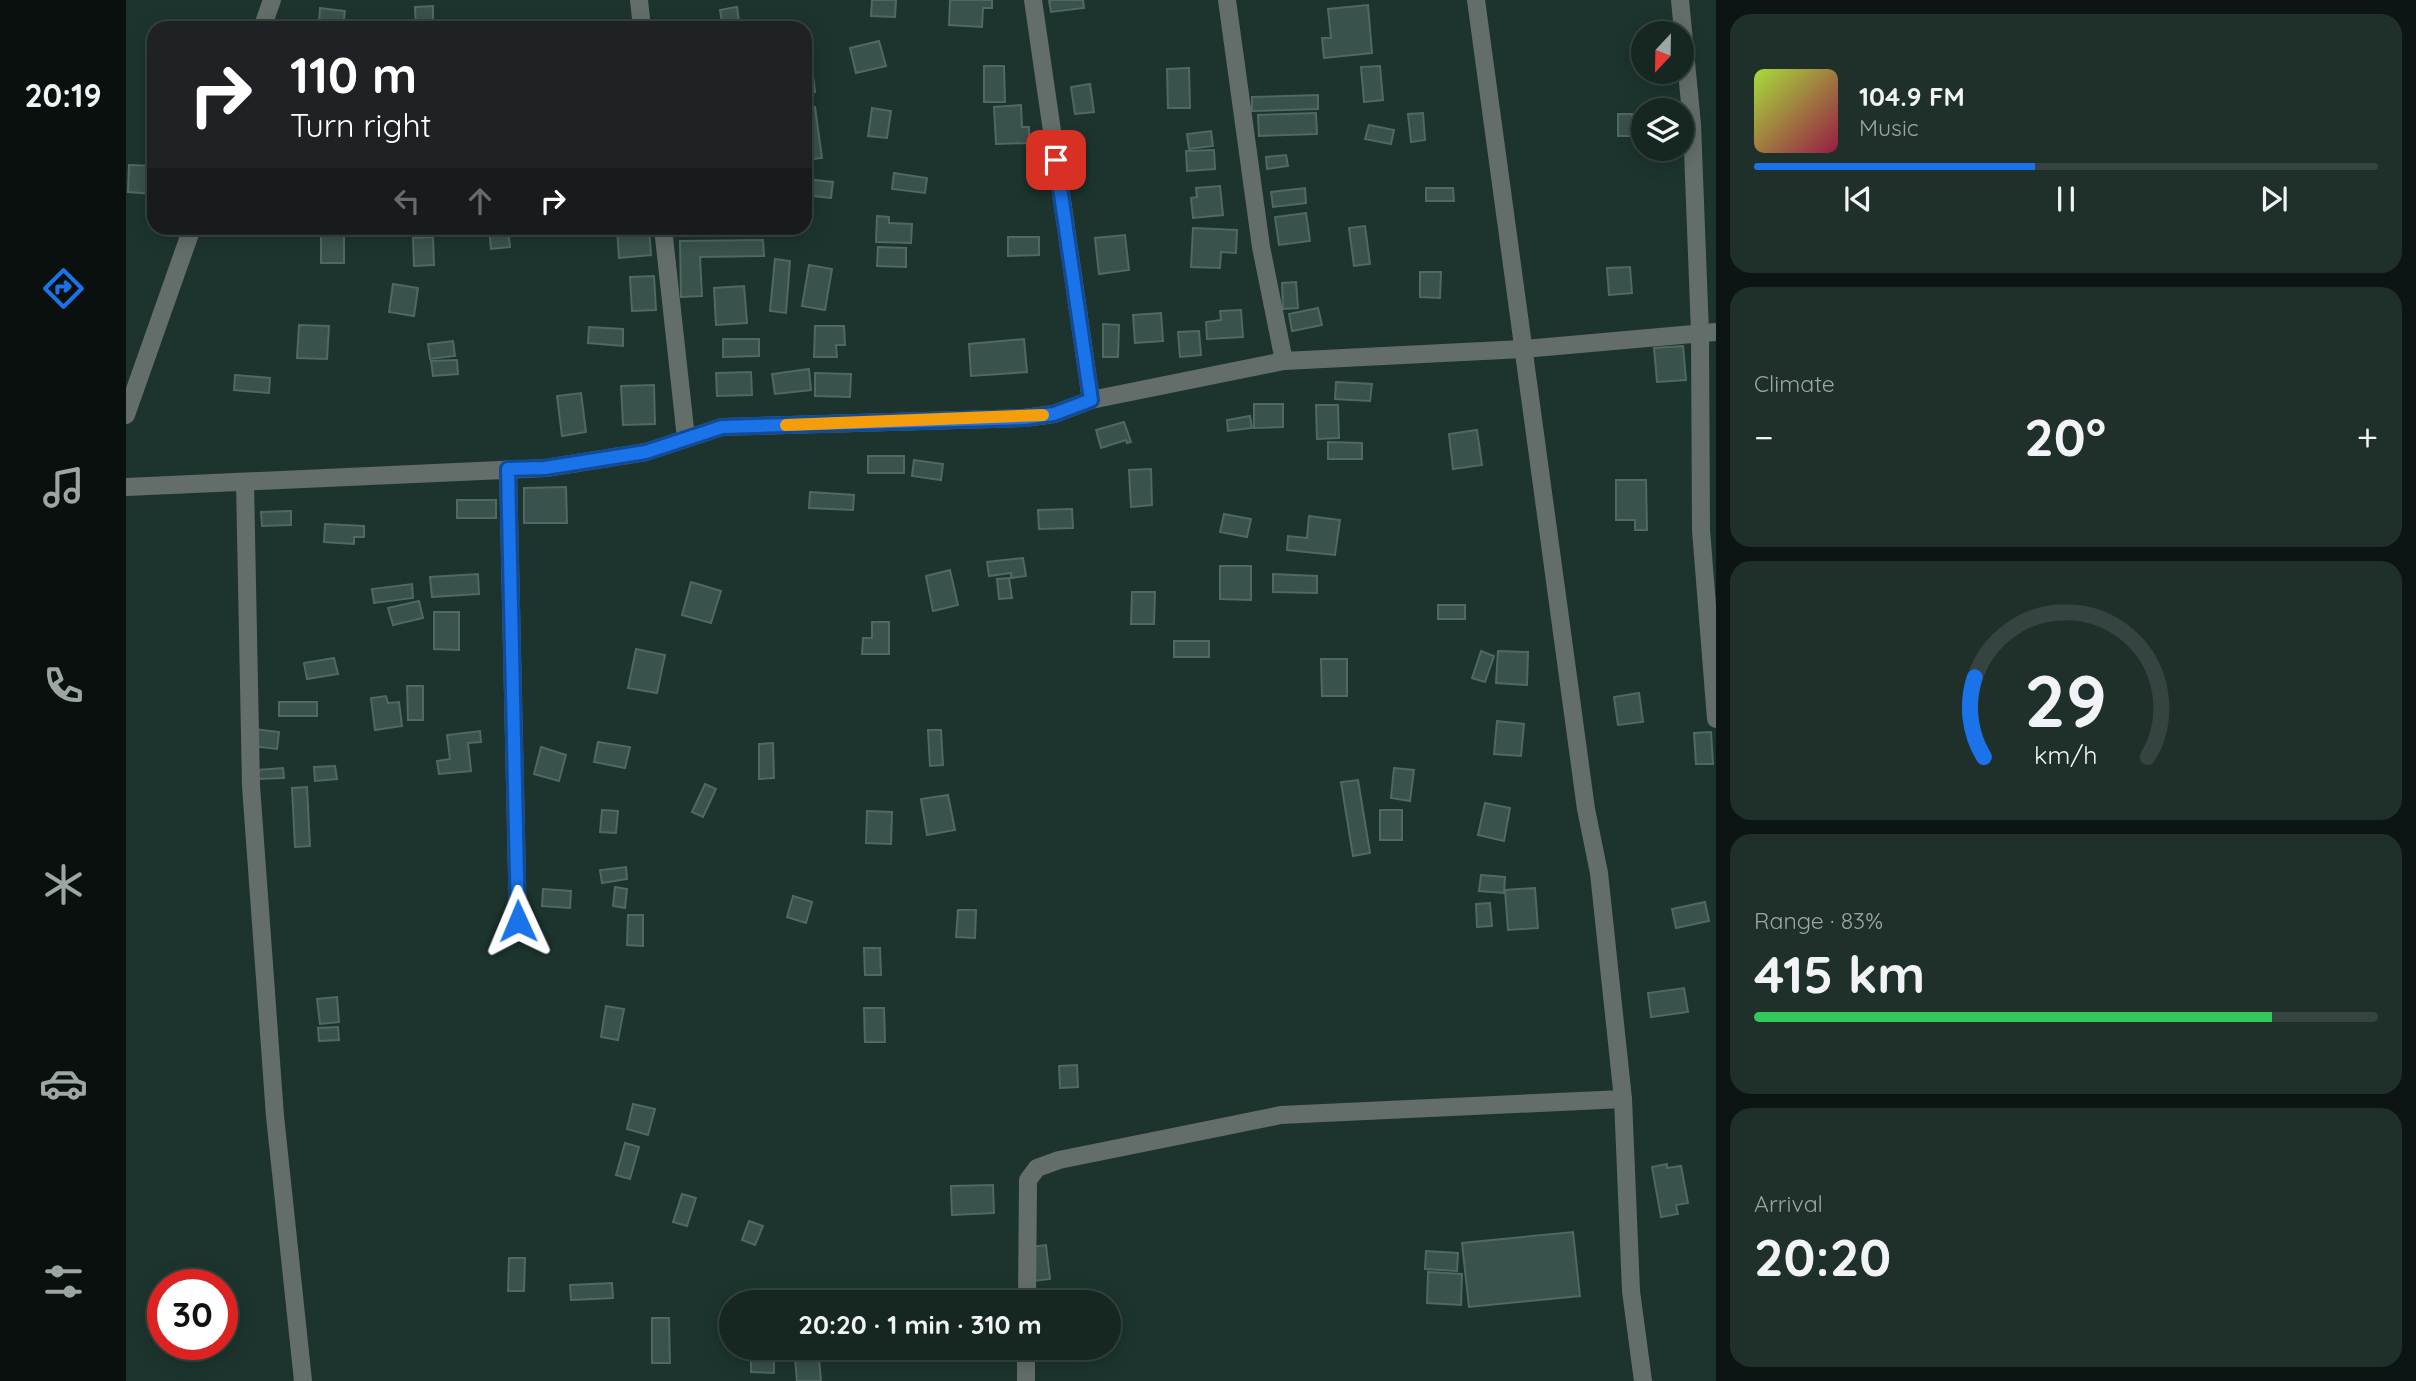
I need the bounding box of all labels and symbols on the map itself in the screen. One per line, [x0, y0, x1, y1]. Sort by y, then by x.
north arrow [1631, 21, 1694, 84]
pin [1026, 130, 1086, 190]
position arrow [481, 884, 555, 958]
speed limit sign: 30 [147, 1269, 238, 1360]

